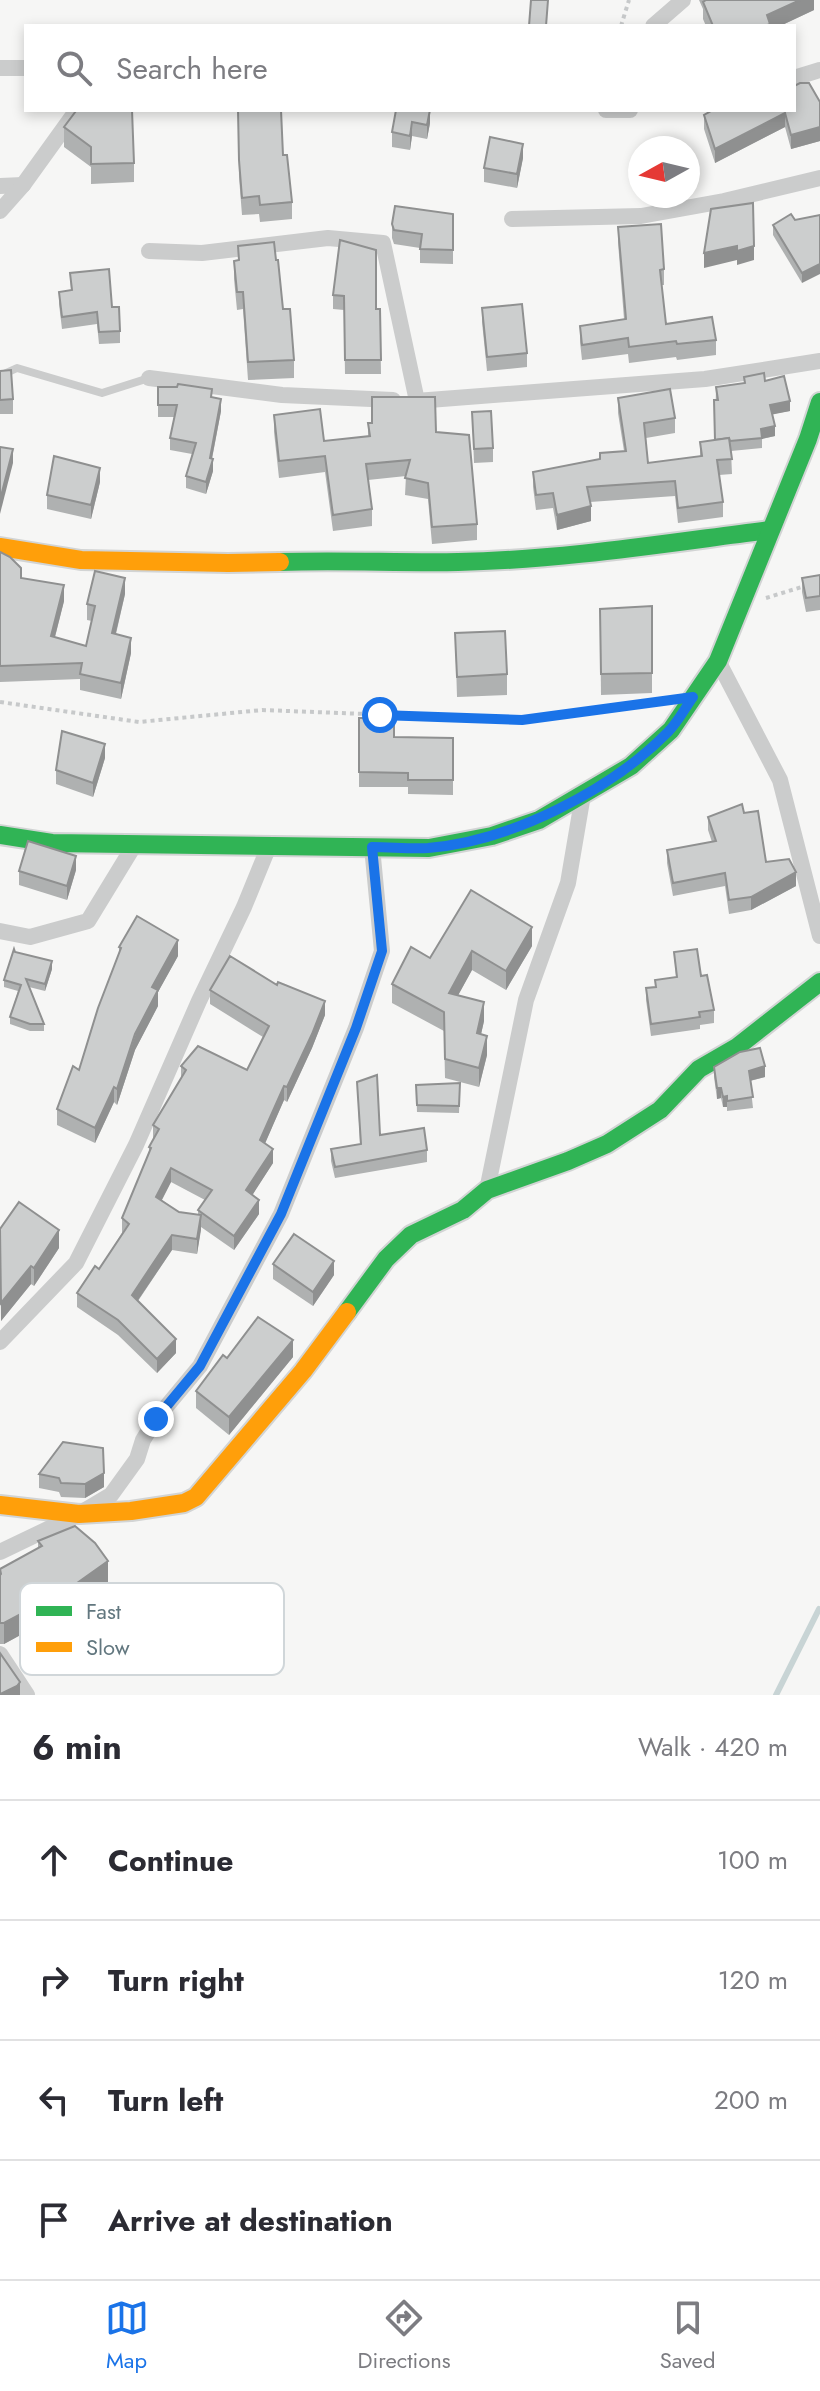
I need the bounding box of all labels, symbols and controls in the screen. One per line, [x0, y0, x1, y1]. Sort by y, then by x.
search box [24, 24, 796, 112]
icon: search [52, 46, 96, 90]
text: Search here [116, 47, 268, 90]
north arrow [628, 136, 700, 208]
route start [362, 697, 398, 733]
route end [138, 1401, 174, 1437]
legend [20, 1583, 284, 1675]
text: Fast [86, 1595, 122, 1627]
text: Slow [86, 1631, 130, 1663]
text: 6 min [32, 1723, 122, 1772]
text: Walk · 420 m [638, 1728, 788, 1766]
icon: ahead [32, 1838, 76, 1882]
text: Continue [108, 1839, 234, 1882]
text: 100 m [717, 1841, 788, 1879]
icon: right [32, 1958, 76, 2002]
text: Turn right [108, 1959, 244, 2002]
text: 120 m [718, 1961, 788, 1999]
icon: left [32, 2078, 76, 2122]
text: Turn left [108, 2079, 223, 2122]
text: 200 m [714, 2081, 788, 2119]
icon: arrive [32, 2198, 76, 2242]
text: Arrive at destination [108, 2199, 393, 2242]
tab: Map [105, 2296, 149, 2376]
tab: Directions [358, 2296, 451, 2376]
tab: Saved [660, 2296, 715, 2376]

